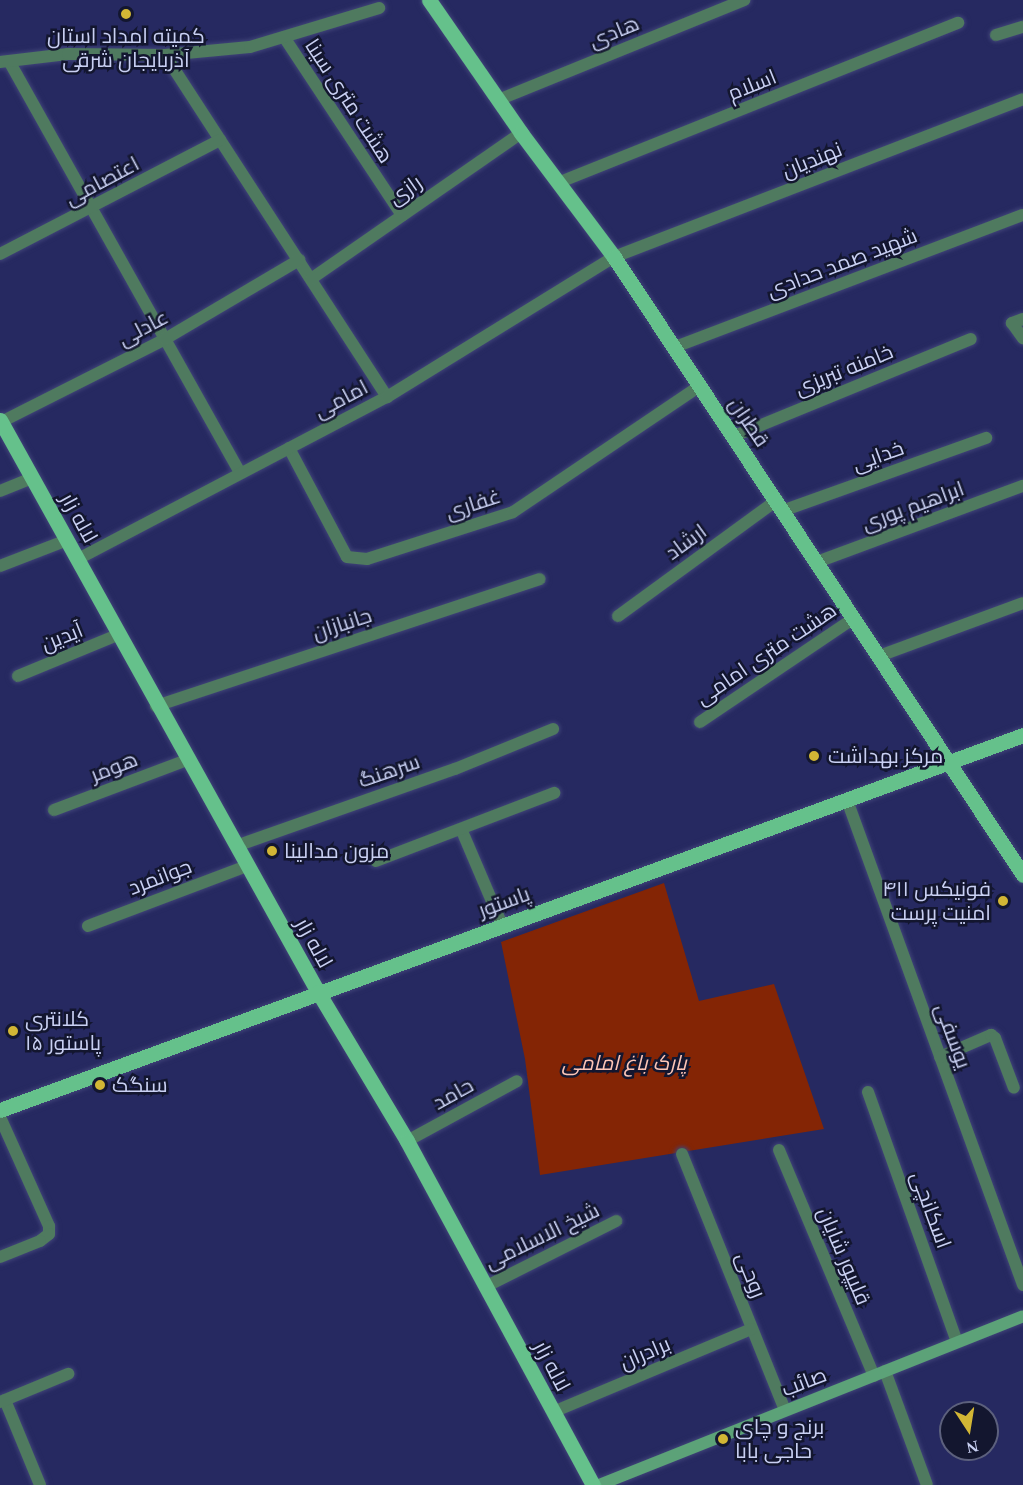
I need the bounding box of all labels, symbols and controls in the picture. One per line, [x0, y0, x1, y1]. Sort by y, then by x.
marker: کمیته امداد استان آذربایجان شرقی [119, 7, 133, 21]
street label: هادی [585, 11, 643, 53]
place label: کمیته امداد استان آذربایجان شرقی [47, 23, 205, 73]
street label: هشت متری سینا [299, 34, 399, 168]
street label: اسلام [724, 64, 780, 106]
street label: نهندیان [778, 137, 846, 183]
street label: اعتصامی [61, 151, 143, 211]
street label: رازی [383, 169, 427, 211]
street label: شهید صمد حدادی [763, 223, 921, 303]
street label: عادلی [114, 304, 172, 352]
street label: خامنه تبریزی [791, 339, 897, 401]
street label: امامی [310, 374, 372, 424]
street label: قطران [723, 392, 775, 452]
street label: خدایی [849, 435, 907, 477]
street label: ابراهیم پوری [858, 476, 968, 536]
street label: غفاری [442, 483, 504, 525]
street label: لاله زار [55, 489, 103, 547]
street label: ارشاد [660, 519, 712, 565]
street label: هشت متری امامی [691, 598, 841, 710]
street label: جانبازان [309, 603, 375, 645]
street label: آیدین [37, 617, 87, 657]
place label: مرکز بهداشت [828, 743, 943, 769]
street label: هومر [87, 747, 141, 787]
marker: مرکز بهداشت [805, 747, 823, 765]
street label: سرهنگ [355, 749, 423, 793]
place label: مزون مدالینا [284, 838, 389, 864]
marker: مزون مدالینا [265, 844, 279, 858]
street label: جوانمرد [125, 853, 195, 901]
place label: فونیکس ۴۱۱ امنیت پرست [882, 876, 991, 926]
street label: پاستور [475, 881, 533, 923]
marker: فونیکس ۴۱۱ امنیت پرست [996, 894, 1010, 908]
street label: لاله زار [290, 914, 338, 972]
street label: یوسفی [930, 1000, 976, 1072]
place label: کلانتری ۱۵ پاستور [25, 1006, 101, 1056]
marker: کلانتری ۱۵ پاستور [6, 1024, 20, 1038]
park label: پارک باغ امامی [561, 1050, 687, 1076]
place label: سنگک [112, 1072, 168, 1098]
street label: حامد [428, 1073, 478, 1115]
marker: سنگک [93, 1078, 107, 1092]
street label: اسکانچی [906, 1168, 956, 1252]
street label: شیخ الاسلامی [480, 1197, 604, 1275]
street label: قلیپور شایان [812, 1203, 876, 1309]
street label: روحی [730, 1248, 772, 1302]
street label: برادران [616, 1331, 674, 1375]
street label: لاله زار [528, 1337, 576, 1395]
street label: صائب [778, 1362, 830, 1402]
north arrow [939, 1401, 999, 1461]
place label: برنج و چای حاجی بابا [735, 1414, 824, 1464]
marker: برنج و چای حاجی بابا [716, 1432, 730, 1446]
text: N [965, 1438, 980, 1457]

